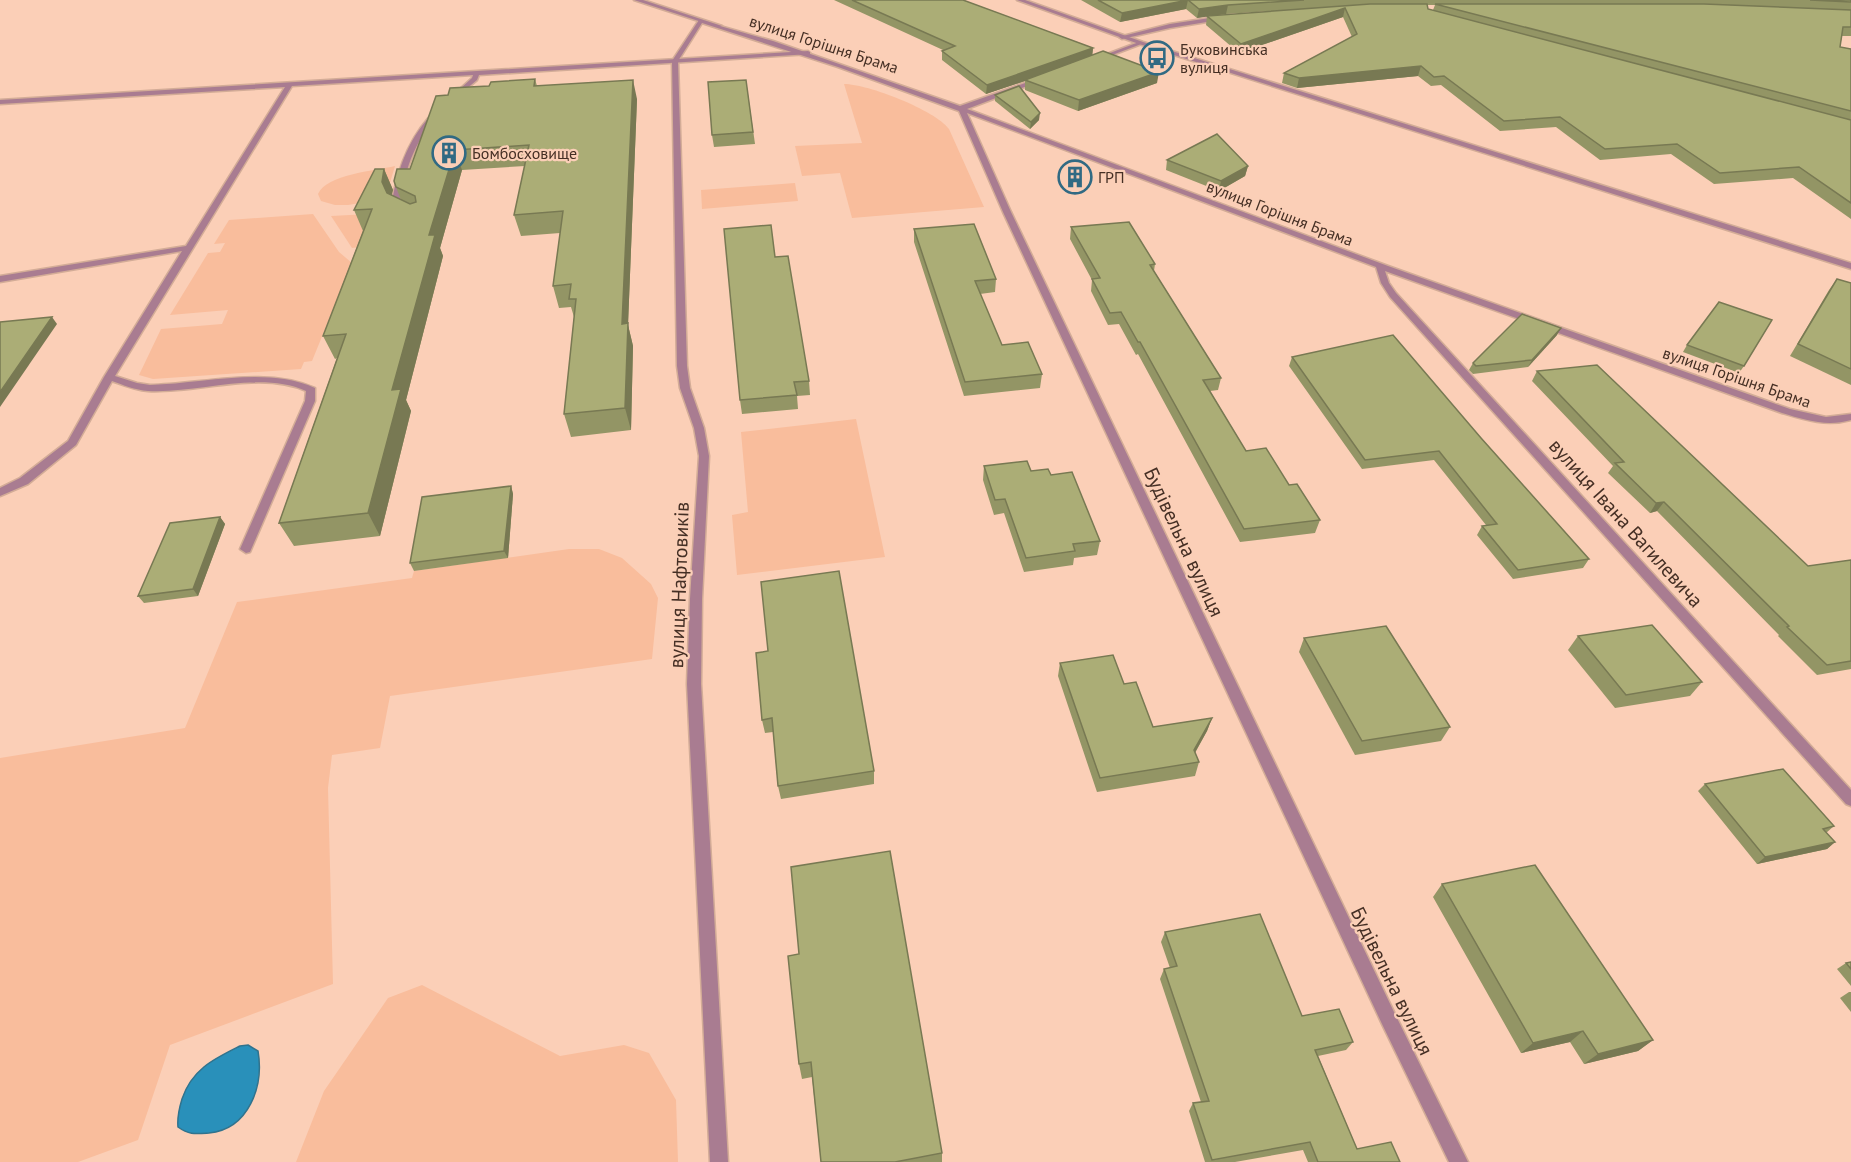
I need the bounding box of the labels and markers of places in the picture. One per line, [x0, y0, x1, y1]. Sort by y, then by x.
place label: Буковинська вулиця [1180, 39, 1268, 77]
bus stop icon: Буковинська вулиця [1139, 40, 1175, 76]
building icon: Бомбосховище [431, 135, 467, 171]
place label: Бомбосховище [472, 143, 577, 163]
building icon: ГРП [1057, 159, 1093, 195]
place label: ГРП [1098, 167, 1125, 187]

